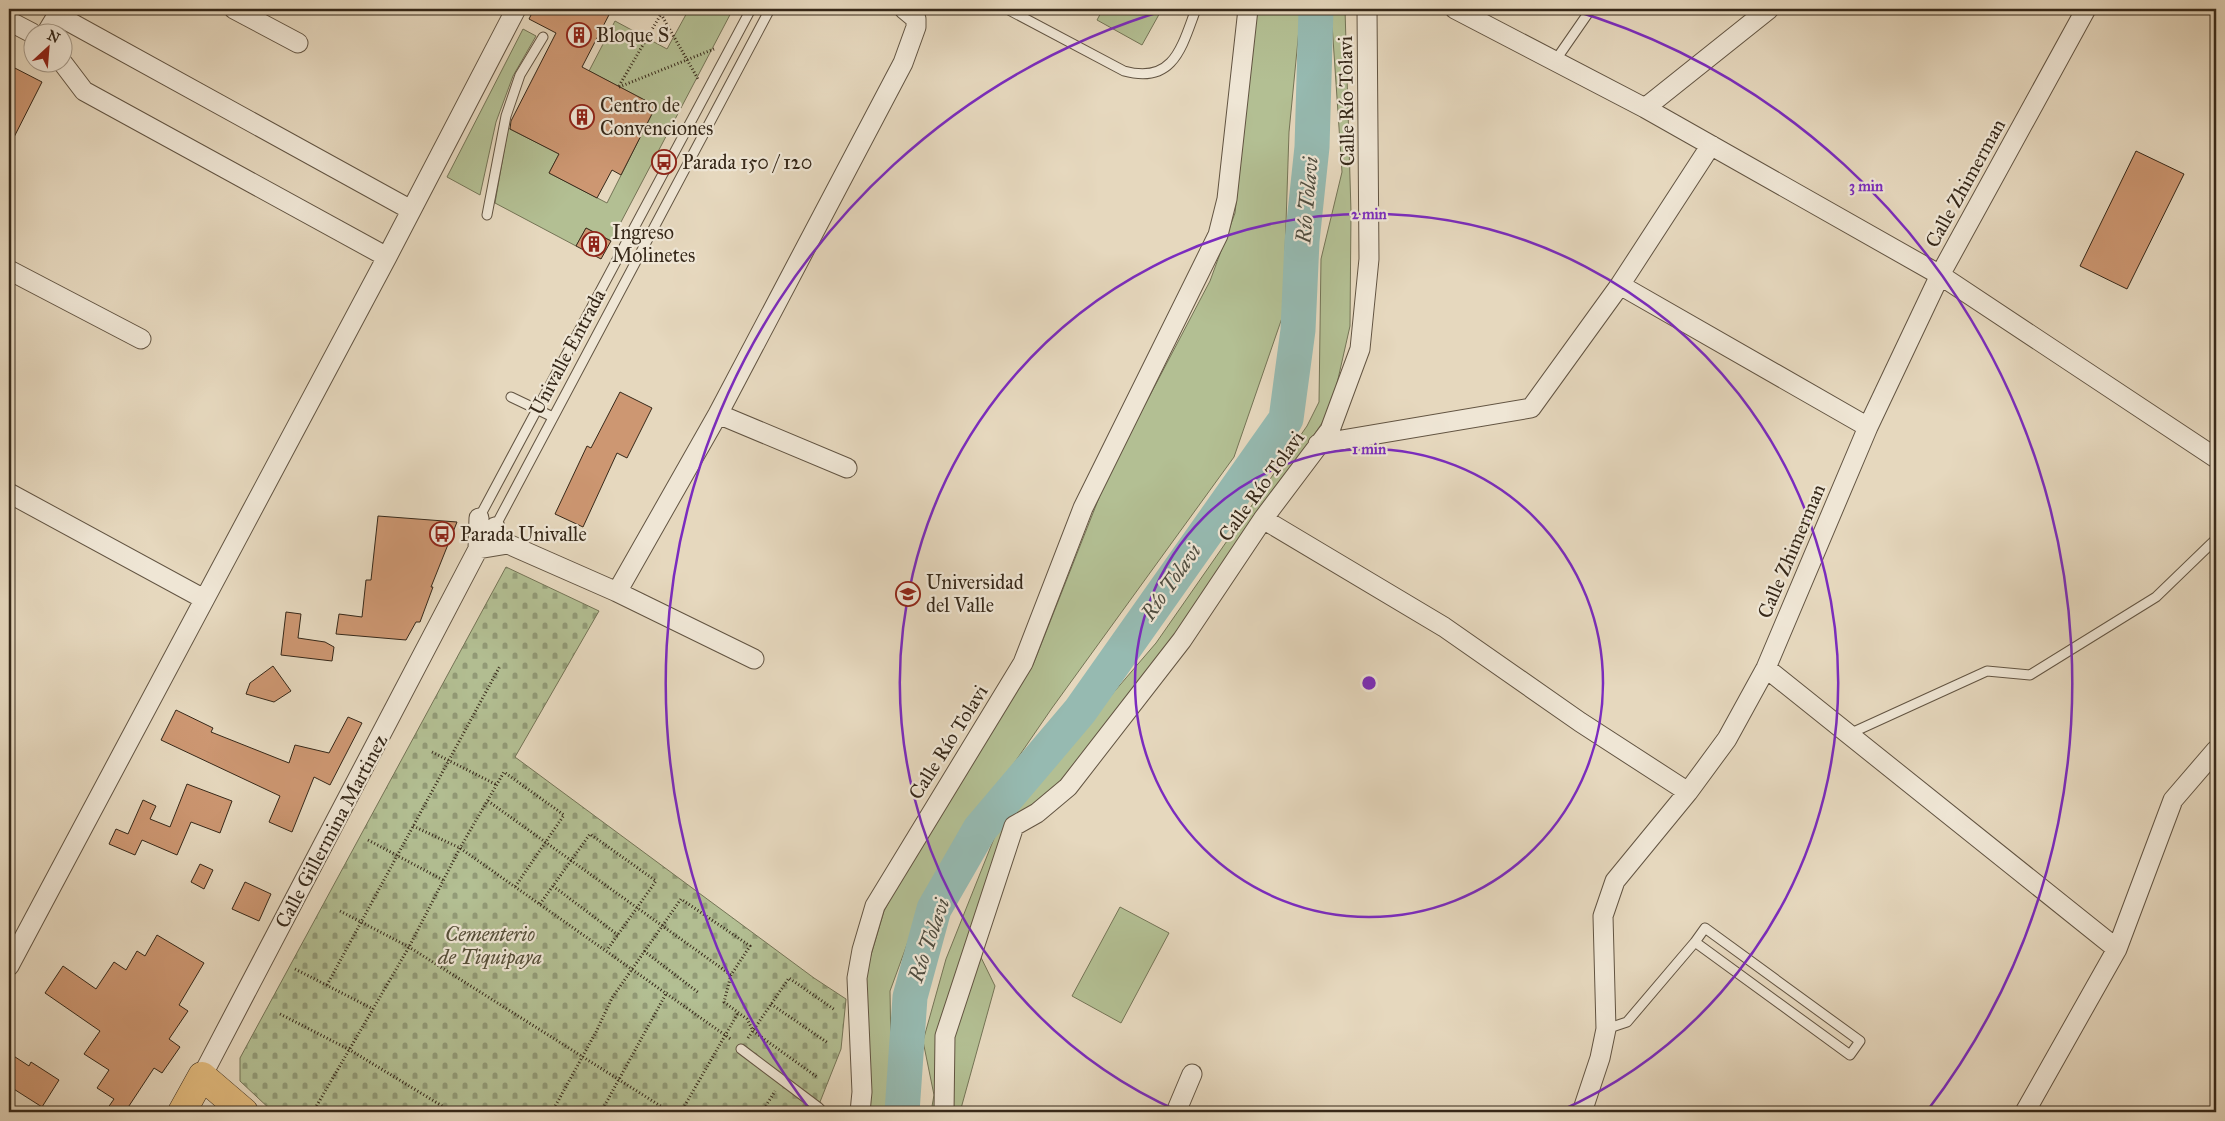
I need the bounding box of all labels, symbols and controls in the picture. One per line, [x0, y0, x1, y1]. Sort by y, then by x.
north arrow [22, 22, 72, 72]
building icon: Bloque S [566, 22, 592, 48]
place label: Bloque S [596, 23, 669, 48]
text: N [44, 27, 63, 47]
street label: Calle Río Tolavi [1333, 35, 1359, 166]
place label: Centro de Convenciones [600, 93, 713, 140]
building icon: Centro de Convenciones [569, 104, 595, 130]
street label: Calle Zhimerman [1920, 114, 2010, 251]
bus stop icon: Parada 150 / 120 [651, 149, 677, 175]
place label: Parada 150 / 120 [682, 150, 812, 174]
water label: Río Tolavi [1290, 155, 1324, 246]
text: 3 min [1849, 177, 1884, 196]
text: 2 min [1351, 205, 1388, 223]
place label: Ingreso Molinetes [612, 220, 695, 267]
building icon: Ingreso Molinetes [581, 231, 607, 257]
street label: Univalle Entrada [524, 284, 611, 419]
street label: Calle Río Tolavi [1213, 426, 1309, 546]
text: 1 min [1352, 440, 1387, 458]
street label: Calle Zhimerman [1752, 480, 1830, 622]
bus stop icon: Parada Univalle [429, 521, 455, 547]
place label: Parada Univalle [460, 522, 587, 546]
water label: Río Tolavi [1135, 539, 1207, 626]
place label: Universidad del Valle [926, 570, 1024, 617]
school or university icon: Universidad del Valle [895, 581, 921, 607]
centre of rings [1360, 674, 1378, 692]
street label: Calle Río Tolavi [903, 680, 993, 804]
street label: Calle Gillermina Martinez [270, 730, 392, 932]
water label: Río Tolavi [902, 895, 955, 986]
park label: Cementerio de Tiquipaya [437, 922, 542, 970]

